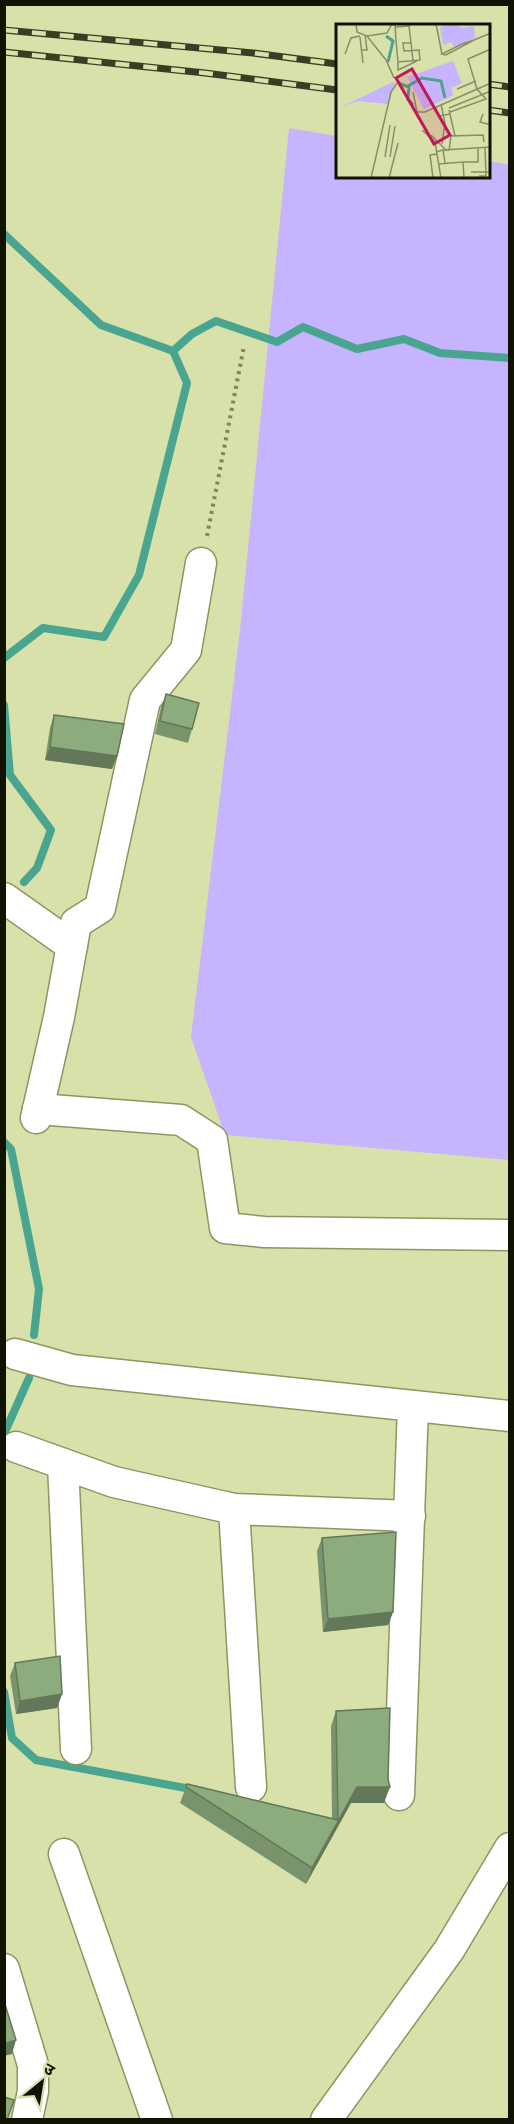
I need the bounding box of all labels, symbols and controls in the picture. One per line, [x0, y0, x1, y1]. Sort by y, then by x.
inset map [336, 24, 490, 178]
north arrow [12, 2052, 72, 2112]
text: उ [40, 2059, 59, 2080]

